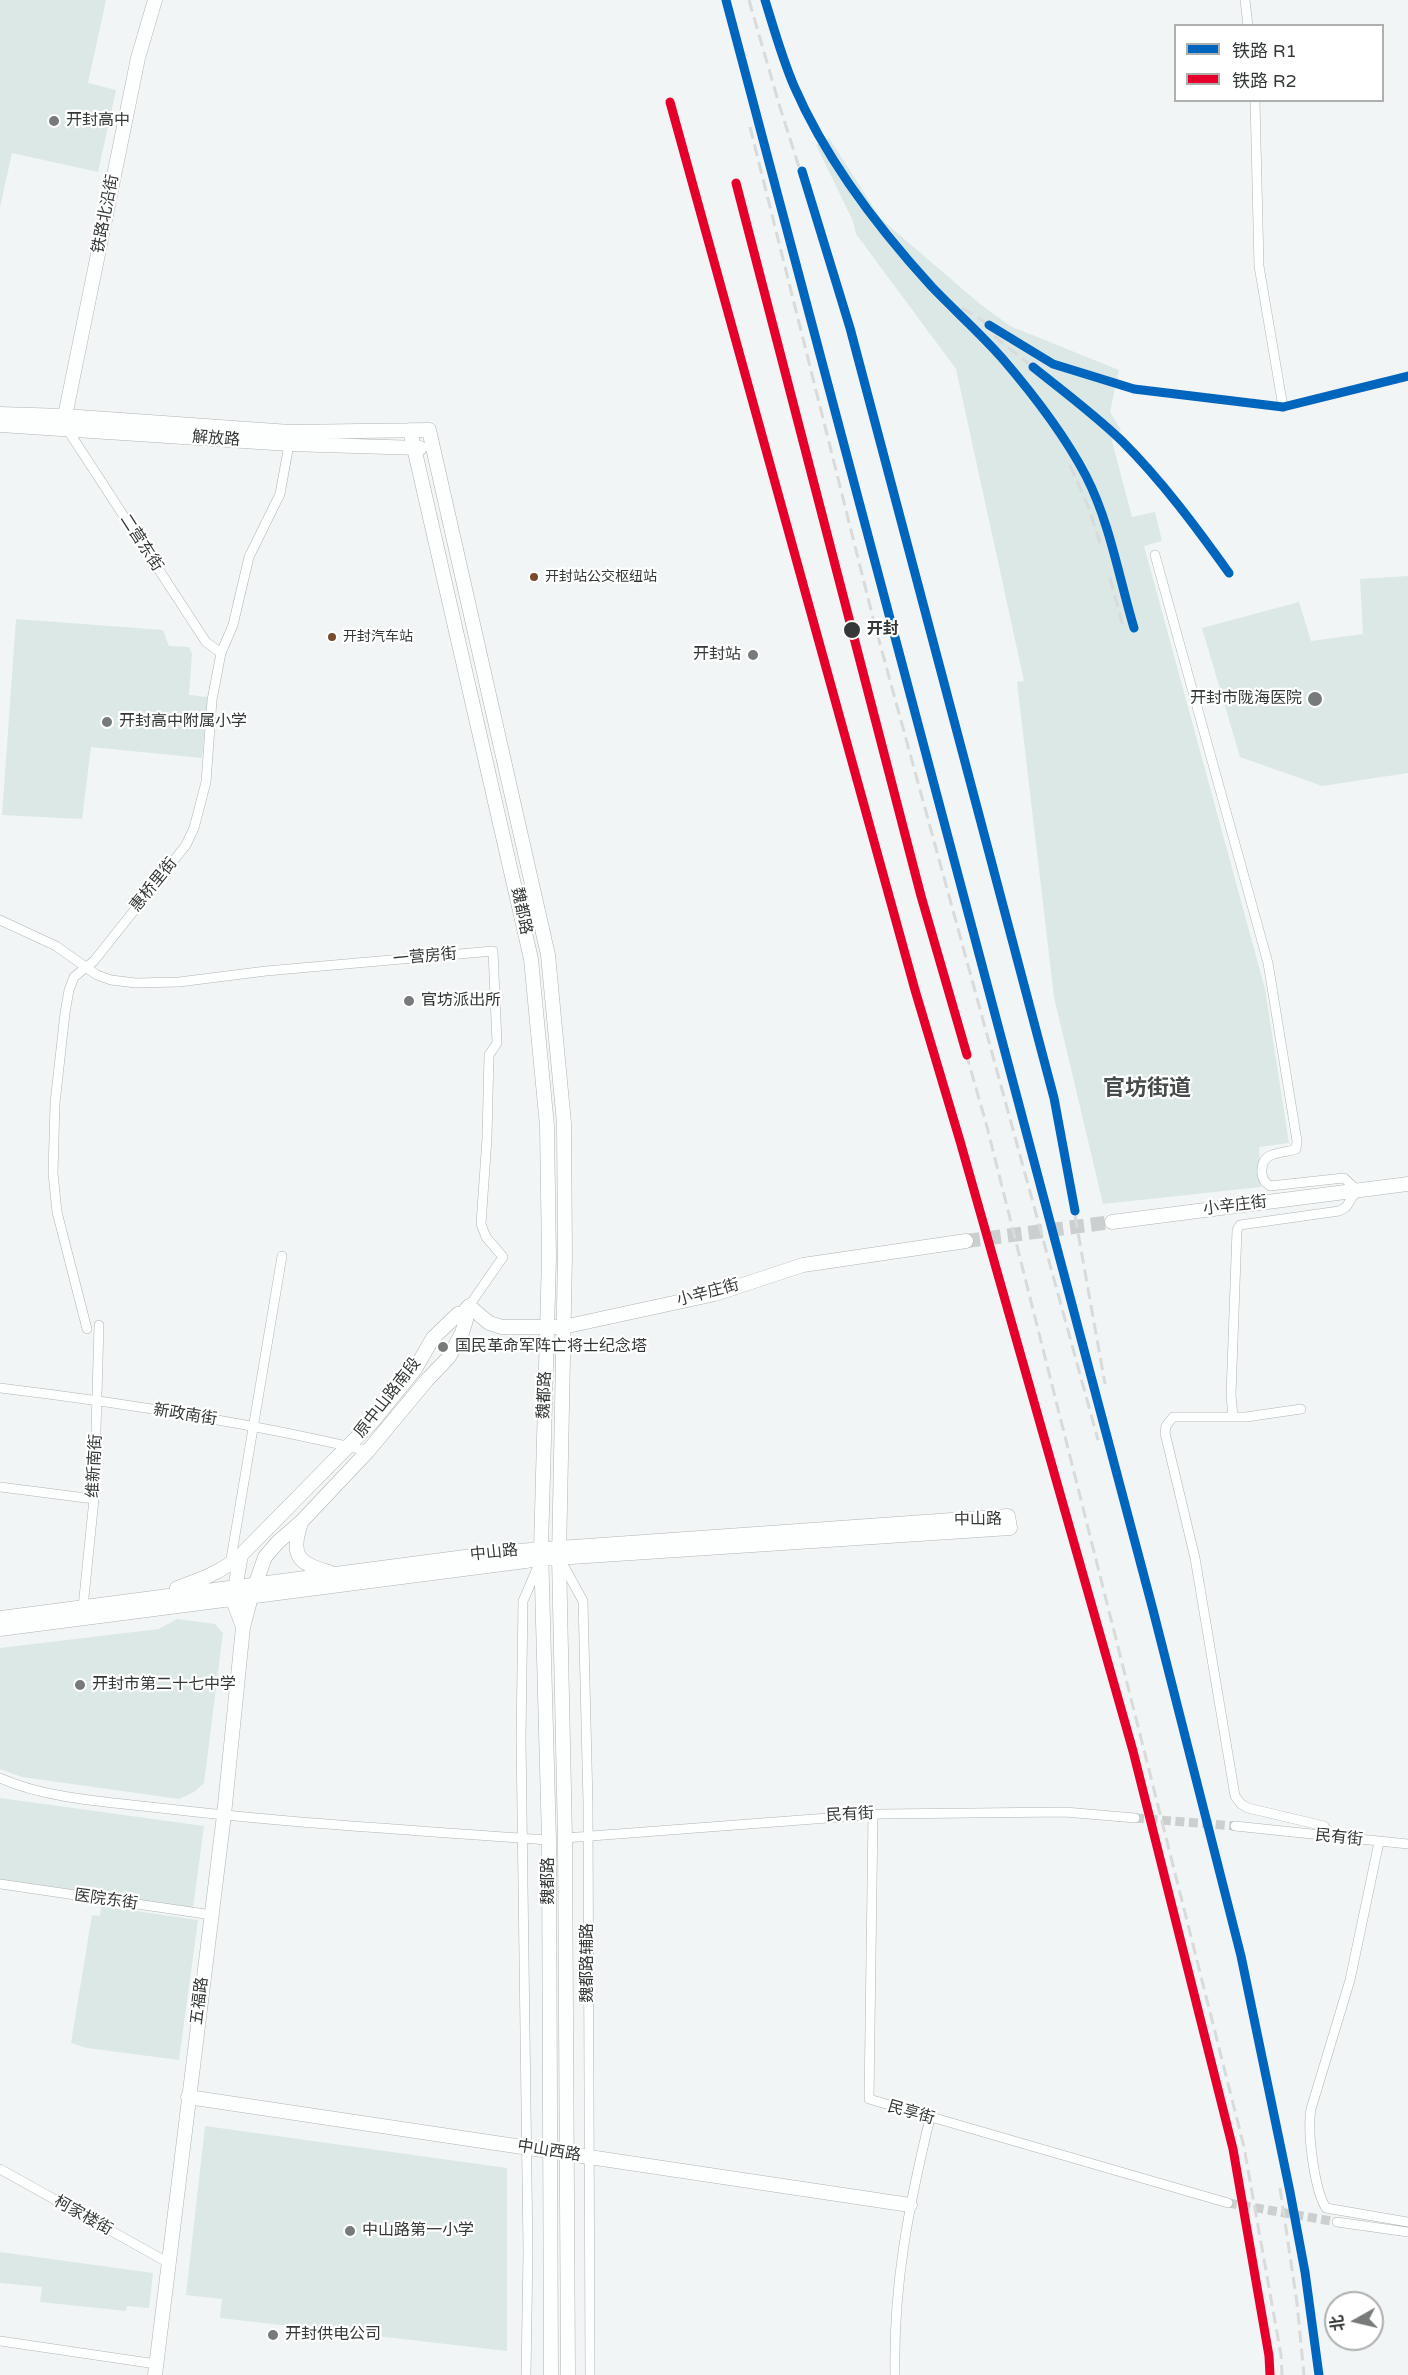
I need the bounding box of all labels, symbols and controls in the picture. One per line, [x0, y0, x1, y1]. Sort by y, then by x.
legend [1174, 24, 1384, 102]
text: 铁路 R1 [1232, 40, 1297, 62]
text: 铁路 R2 [1232, 70, 1297, 92]
place label: 开封高中 [66, 111, 130, 131]
marker: 开封高中 [47, 114, 61, 128]
street label: 铁路北沿街 [89, 173, 123, 255]
street label: 解放路 [191, 428, 241, 450]
street label: 二营东街 [116, 511, 166, 575]
place label: 开封站公交枢纽站 [545, 569, 657, 585]
marker: 开封站公交枢纽站 [528, 571, 540, 583]
marker: 开封 [842, 620, 862, 640]
place label: 开封 [867, 620, 899, 640]
place label: 开封汽车站 [343, 629, 413, 645]
marker: 开封汽车站 [326, 631, 338, 643]
place label: 开封站 [693, 645, 741, 665]
marker: 开封站 [746, 648, 760, 662]
place label: 开封市陇海医院 [1190, 689, 1302, 709]
marker: 开封市陇海医院 [1306, 690, 1324, 708]
place label: 开封高中附属小学 [119, 712, 247, 732]
marker: 开封高中附属小学 [100, 715, 114, 729]
street label: 惠桥里街 [126, 854, 182, 916]
street label: 魏都路 [507, 886, 535, 936]
street label: 一营房街 [392, 945, 458, 969]
place label: 官坊派出所 [421, 991, 501, 1011]
marker: 官坊派出所 [402, 994, 416, 1008]
district label: 官坊街道 [1103, 1076, 1191, 1102]
street label: 小辛庄街 [1202, 1193, 1268, 1219]
street label: 小辛庄街 [675, 1275, 741, 1311]
place label: 国民革命军阵亡将士纪念塔 [455, 1337, 647, 1357]
marker: 国民革命军阵亡将士纪念塔 [436, 1340, 450, 1354]
street label: 原中山路南段 [351, 1354, 425, 1442]
street label: 魏都路 [535, 1371, 555, 1419]
street label: 新政南街 [152, 1401, 218, 1429]
street label: 维新南街 [84, 1434, 106, 1498]
street label: 中山路 [954, 1510, 1002, 1530]
street label: 中山路 [469, 1541, 519, 1565]
place label: 开封市第二十七中学 [92, 1675, 236, 1695]
marker: 开封市第二十七中学 [73, 1678, 87, 1692]
street label: 民有街 [826, 1804, 874, 1826]
street label: 民有街 [1314, 1826, 1364, 1850]
street label: 魏都路 [539, 1857, 559, 1905]
street label: 医院东街 [73, 1886, 139, 1914]
street label: 魏都路辅路 [578, 1923, 598, 2003]
street label: 五福路 [188, 1976, 212, 2026]
street label: 民享街 [885, 2097, 937, 2129]
street label: 中山西路 [516, 2137, 582, 2165]
street label: 柯家楼街 [50, 2192, 116, 2240]
place label: 中山路第一小学 [362, 2221, 474, 2241]
marker: 中山路第一小学 [343, 2224, 357, 2238]
north arrow [1324, 2291, 1384, 2351]
text: 北 [1327, 2314, 1349, 2333]
place label: 开封供电公司 [285, 2325, 381, 2345]
marker: 开封供电公司 [266, 2328, 280, 2342]

